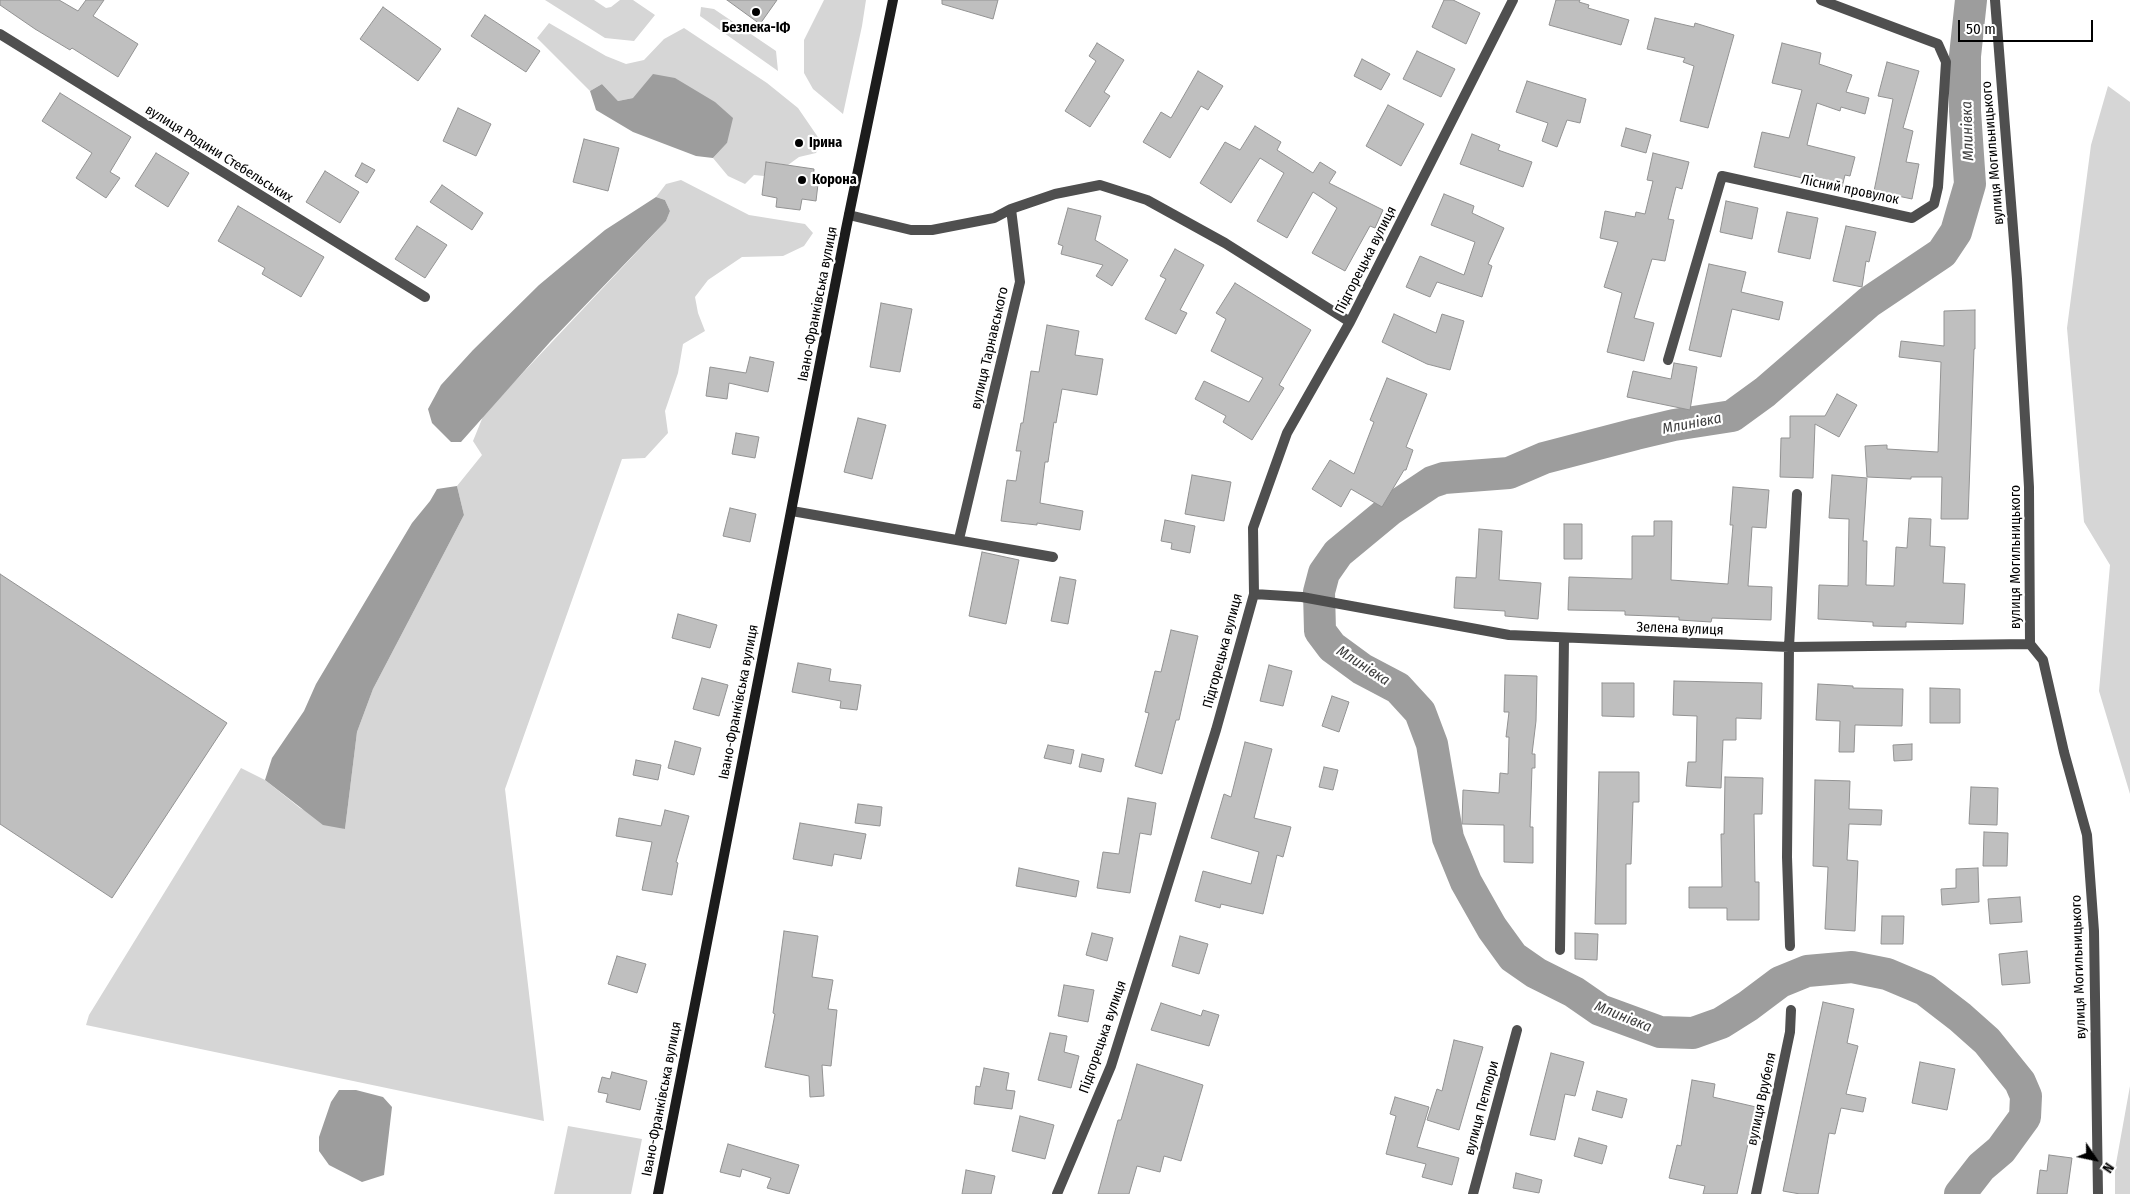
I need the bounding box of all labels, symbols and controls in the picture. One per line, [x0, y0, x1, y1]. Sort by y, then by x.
marker: Безпека-ІФ [750, 6, 762, 18]
scale bar [1960, 10, 2095, 42]
place label: Безпека-ІФ [722, 20, 790, 36]
text: 50 m [1966, 20, 1996, 38]
street label: вулиця Могильницького [1978, 80, 2008, 226]
street label: вулиця Родини Стебельських [142, 101, 296, 207]
water label: Млинівка [1958, 101, 1978, 161]
place label: Ірина [809, 135, 842, 151]
marker: Ірина [793, 137, 805, 149]
street label: Лісний провулок [1799, 171, 1901, 209]
place label: Корона [812, 172, 857, 188]
marker: Корона [796, 174, 808, 186]
street label: Підгорецька вулиця [1332, 204, 1400, 316]
street label: Івано-Франківська вулиця [795, 225, 841, 383]
street label: вулиця Тарнавського [968, 285, 1012, 411]
water label: Млинівка [1661, 409, 1723, 439]
street label: вулиця Могильницького [2008, 485, 2024, 629]
street label: Підгорецька вулиця [1200, 592, 1246, 710]
street label: Зелена вулиця [1636, 619, 1724, 639]
street label: Івано-Франківська вулиця [716, 623, 762, 781]
water label: Млинівка [1333, 642, 1393, 690]
street label: вулиця Могильницького [2068, 895, 2090, 1039]
street label: Підгорецька вулиця [1076, 978, 1130, 1096]
water label: Млинівка [1592, 997, 1654, 1037]
street label: Івано-Франківська вулиця [639, 1020, 685, 1178]
street label: вулиця Врубеля [1744, 1051, 1780, 1147]
street label: вулиця Петлюри [1461, 1059, 1503, 1157]
north arrow [2070, 1134, 2120, 1184]
text: N [2098, 1159, 2117, 1176]

